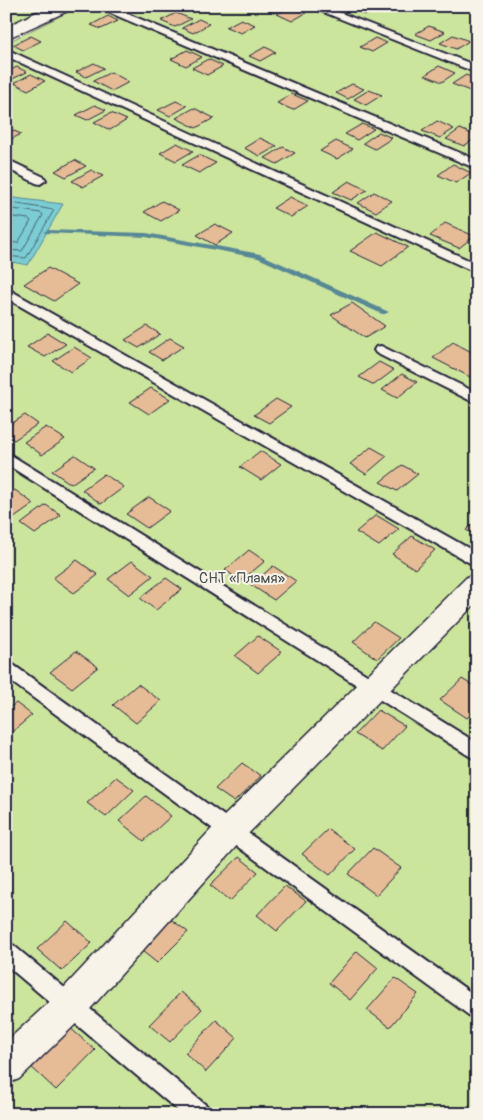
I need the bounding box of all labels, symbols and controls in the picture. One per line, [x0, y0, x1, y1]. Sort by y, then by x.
park label: СНТ «Пламя» [199, 569, 285, 588]

